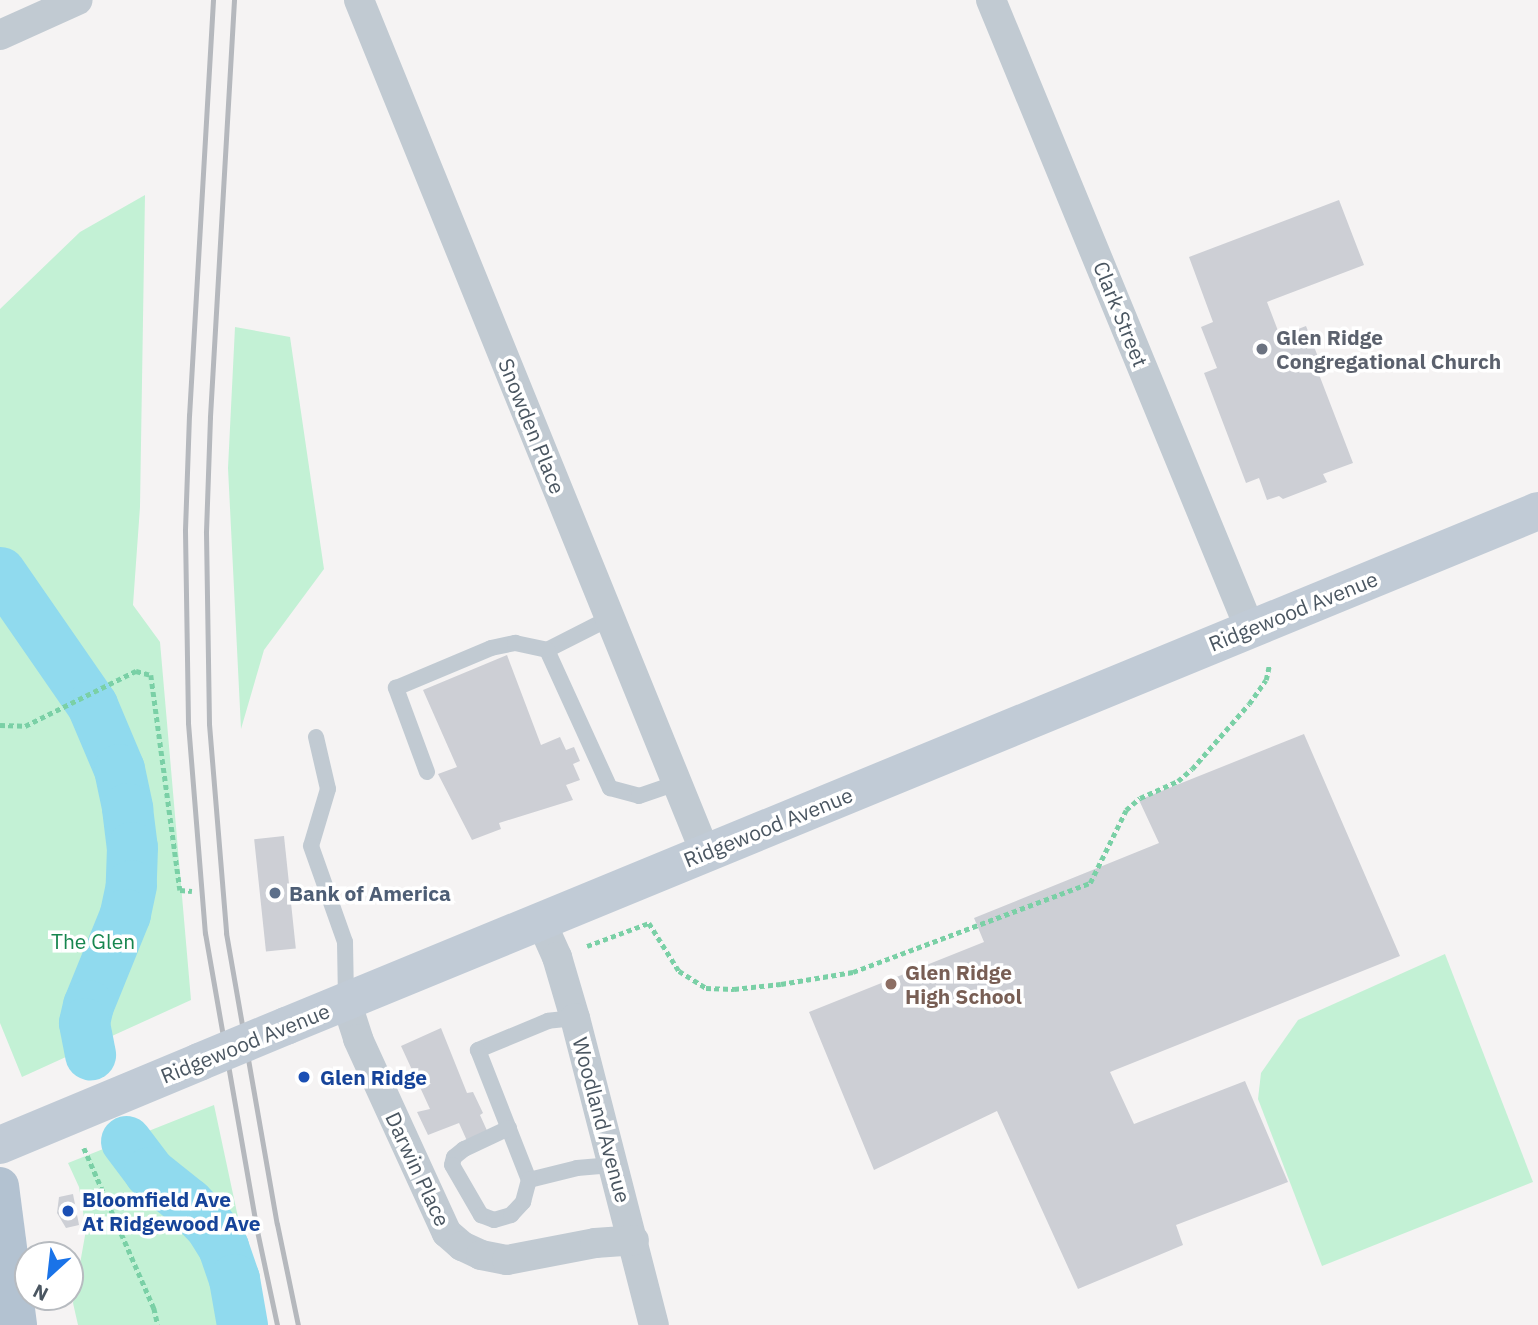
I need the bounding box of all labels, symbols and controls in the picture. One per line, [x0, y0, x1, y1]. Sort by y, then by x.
street label: Clark Street [1088, 258, 1154, 370]
place label: Glen Ridge Congregational Church [1276, 324, 1501, 374]
marker: Glen Ridge Congregational Church [1254, 341, 1270, 357]
street label: Snowden Place [493, 355, 571, 497]
street label: Ridgewood Avenue [1205, 566, 1381, 656]
street label: Ridgewood Avenue [680, 782, 856, 872]
place label: Bank of America [289, 880, 451, 906]
marker: Bank of America [267, 885, 283, 901]
park label: The Glen [51, 928, 135, 954]
place label: Glen Ridge High School [905, 959, 1022, 1009]
marker: Glen Ridge High School [883, 976, 899, 992]
street label: Ridgewood Avenue [157, 998, 333, 1088]
street label: Woodland Avenue [568, 1035, 636, 1205]
place label: Glen Ridge [320, 1064, 427, 1090]
marker: Glen Ridge [294, 1067, 314, 1087]
street label: Darwin Place [381, 1108, 455, 1230]
place label: Bloomfield Ave At Ridgewood Ave [82, 1186, 261, 1236]
marker: Bloomfield Ave At Ridgewood Ave [60, 1203, 76, 1219]
north arrow [14, 1241, 84, 1311]
text: N [29, 1279, 52, 1307]

